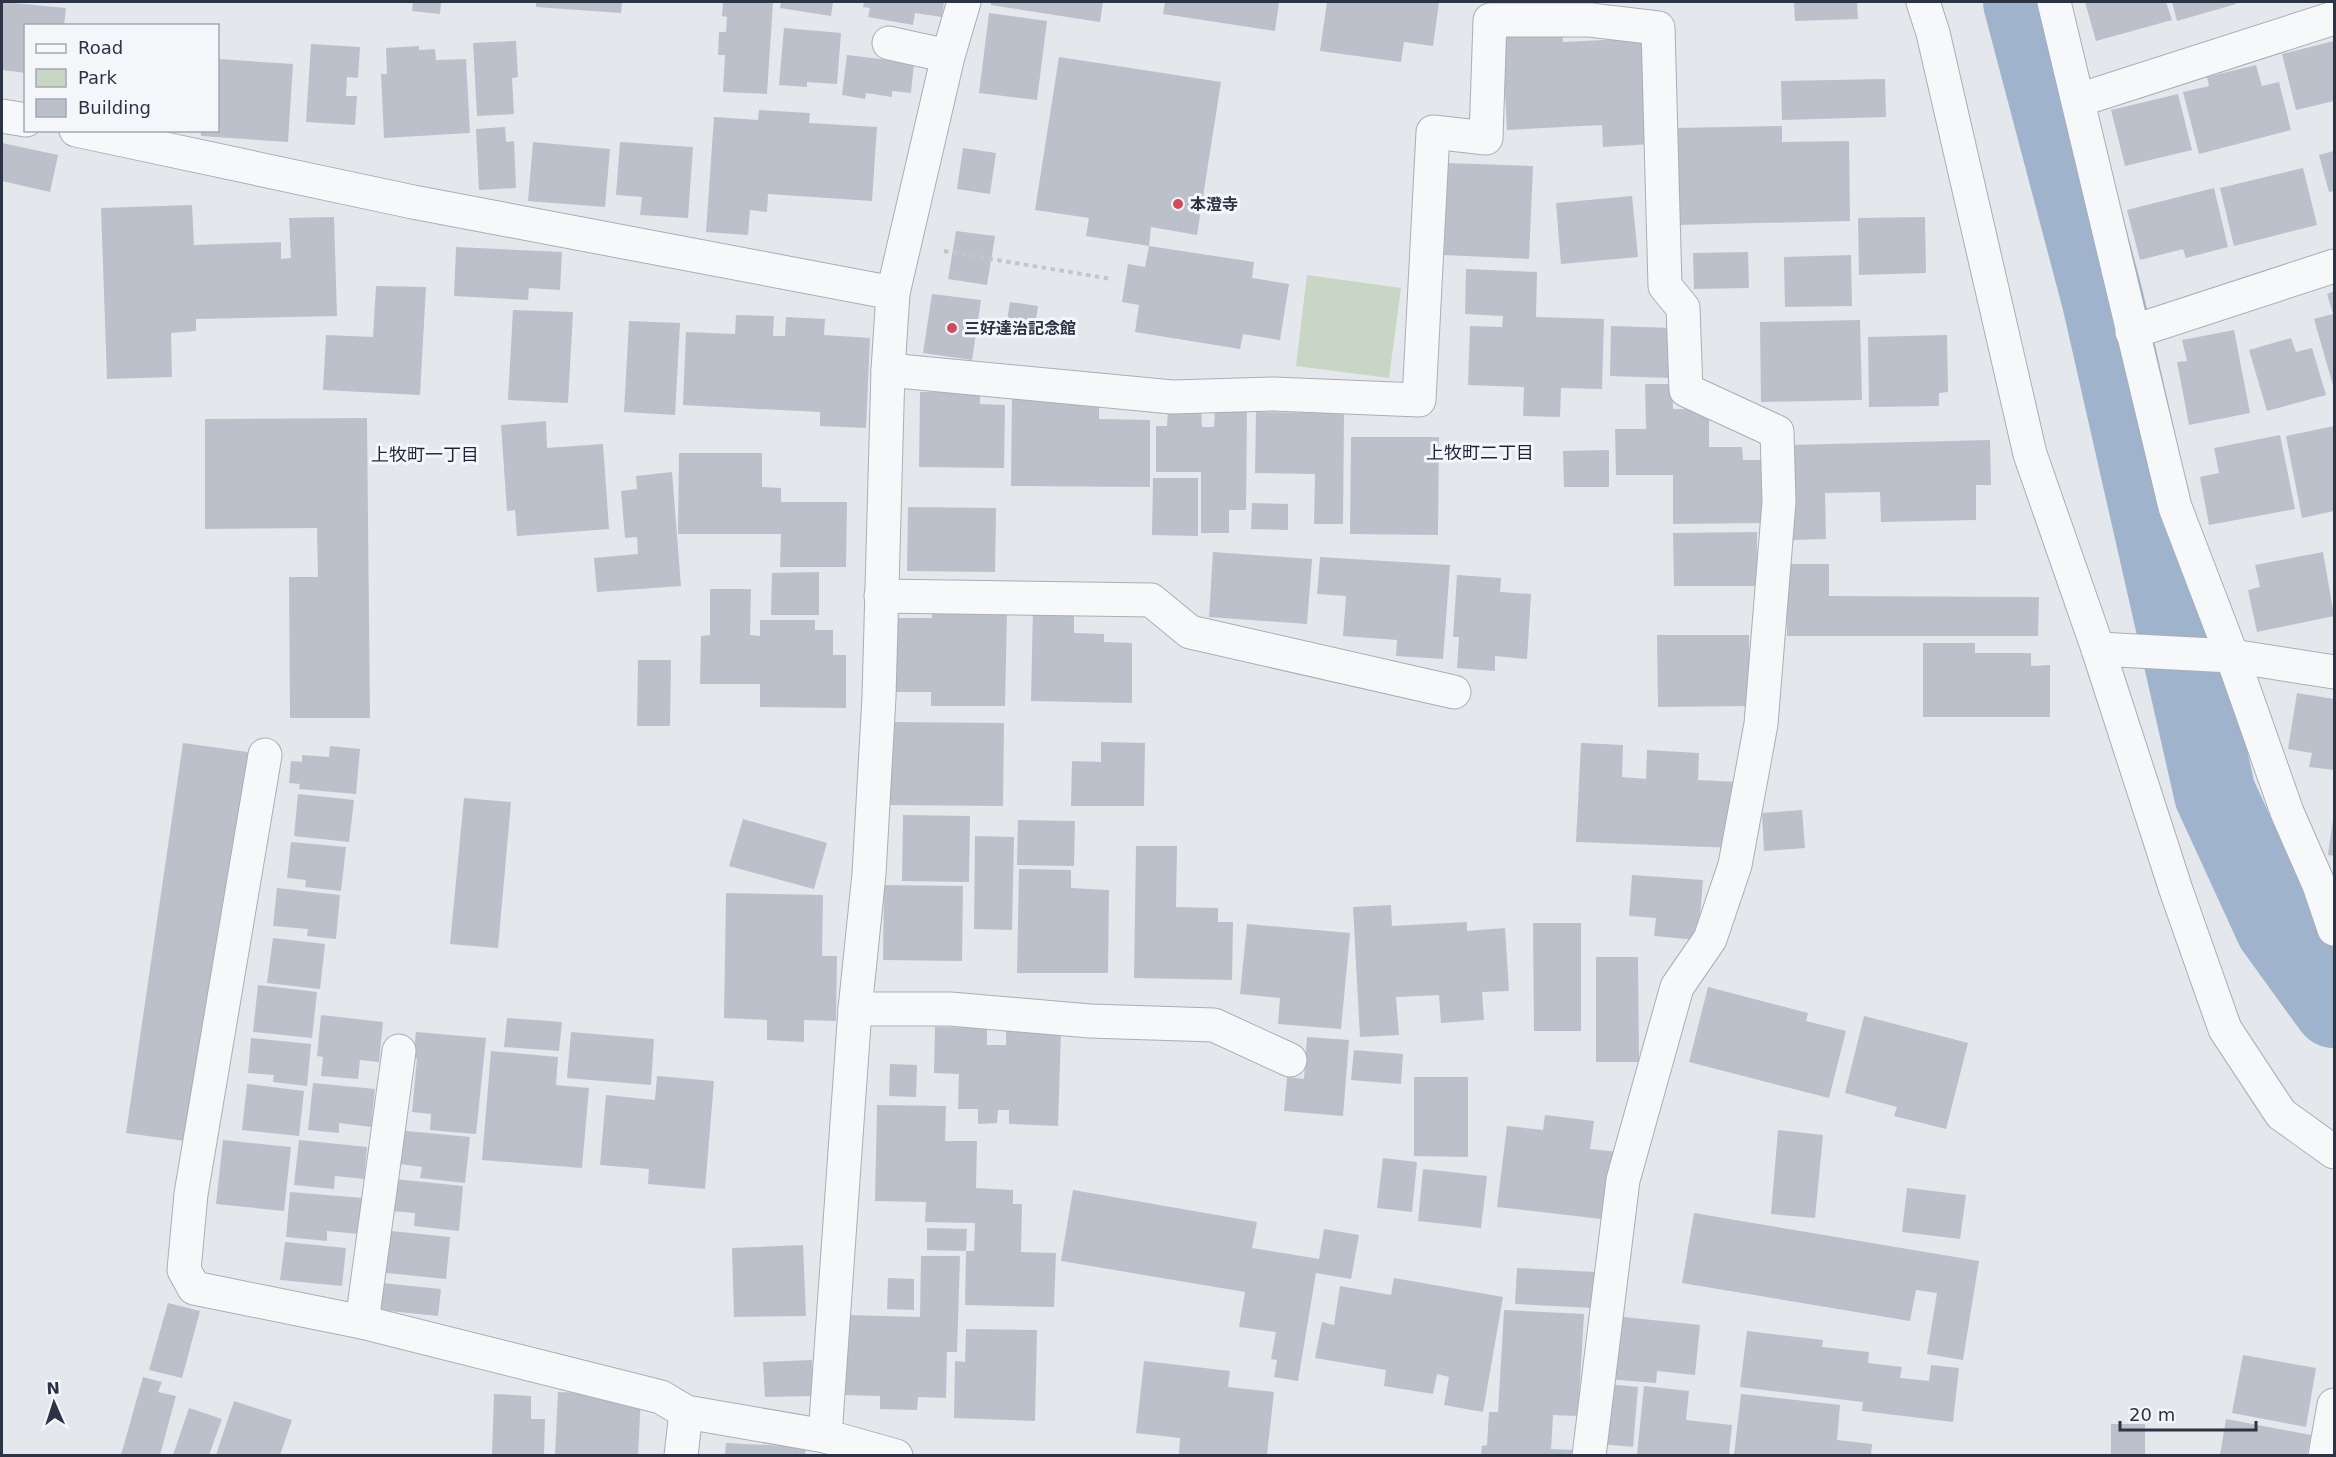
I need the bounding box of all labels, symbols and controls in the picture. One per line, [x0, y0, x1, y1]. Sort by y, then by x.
legend [24, 24, 219, 132]
text: Road [78, 37, 123, 58]
text: Park [78, 67, 117, 88]
text: Building [78, 97, 151, 118]
place label: 本澄寺 [1190, 195, 1238, 214]
marker: 本澄寺 [1171, 197, 1185, 211]
place label: 三好達治記念館 [964, 319, 1076, 338]
marker: 三好達治記念館 [945, 321, 959, 335]
district label: 上牧町二丁目 [1426, 442, 1534, 463]
district label: 上牧町一丁目 [371, 444, 479, 465]
north arrow [24, 1373, 84, 1433]
text: N [46, 1379, 60, 1398]
scale bar [2120, 1394, 2256, 1432]
text: 20 m [2129, 1404, 2175, 1425]

